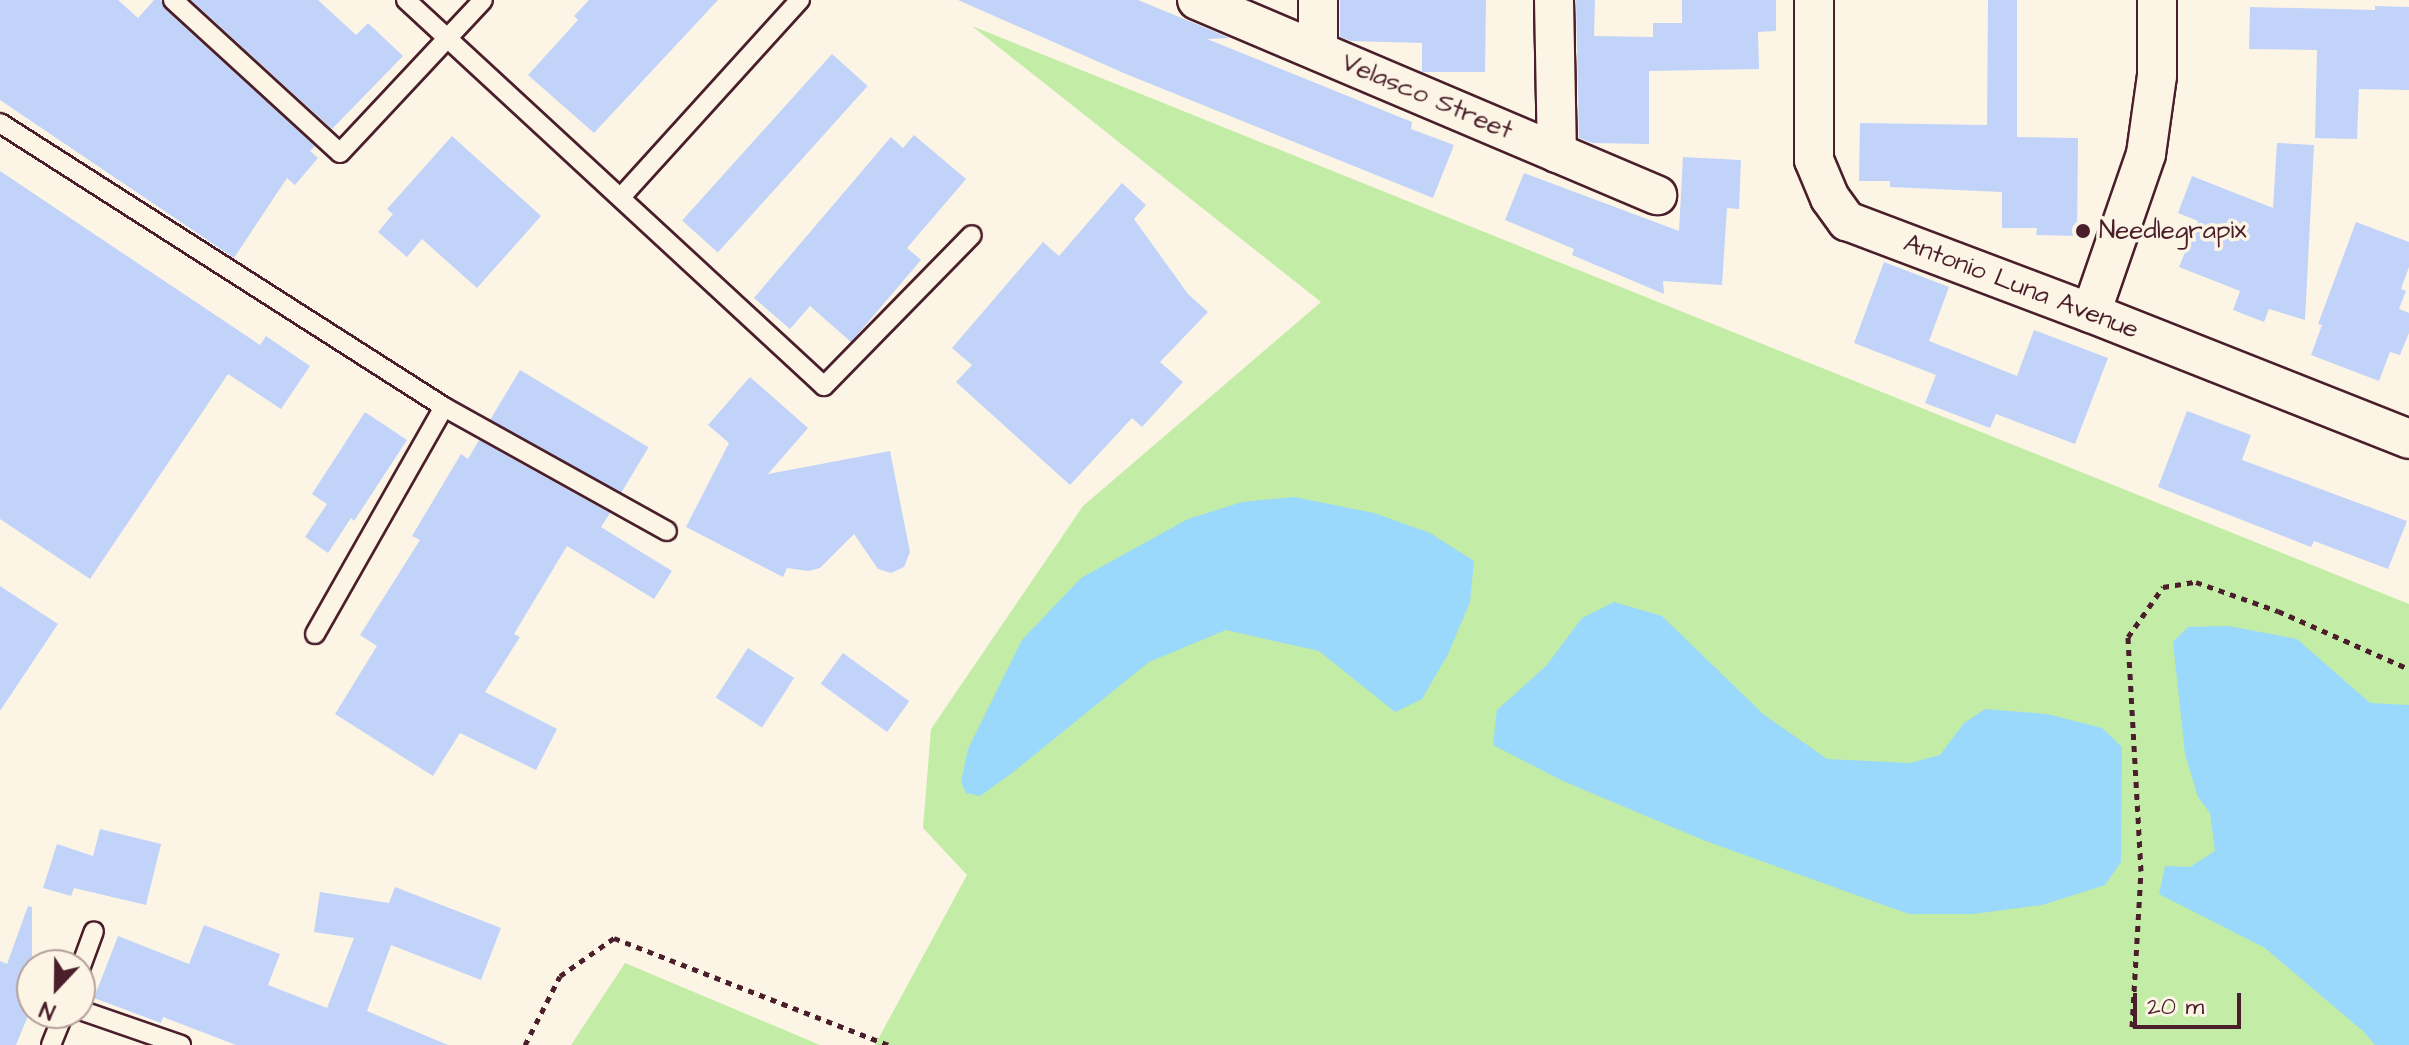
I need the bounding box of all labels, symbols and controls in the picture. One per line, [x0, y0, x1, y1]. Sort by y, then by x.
street label: Velasco Street [1337, 47, 1517, 147]
place label: Needlegrapix [2099, 215, 2247, 247]
marker: Needlegrapix [2074, 222, 2092, 240]
street label: Antonio Luna Avenue [1899, 228, 2143, 346]
north arrow [16, 949, 96, 1029]
scale bar [2137, 977, 2245, 1027]
text: 20 m [2147, 990, 2204, 1024]
text: N [35, 993, 60, 1027]

